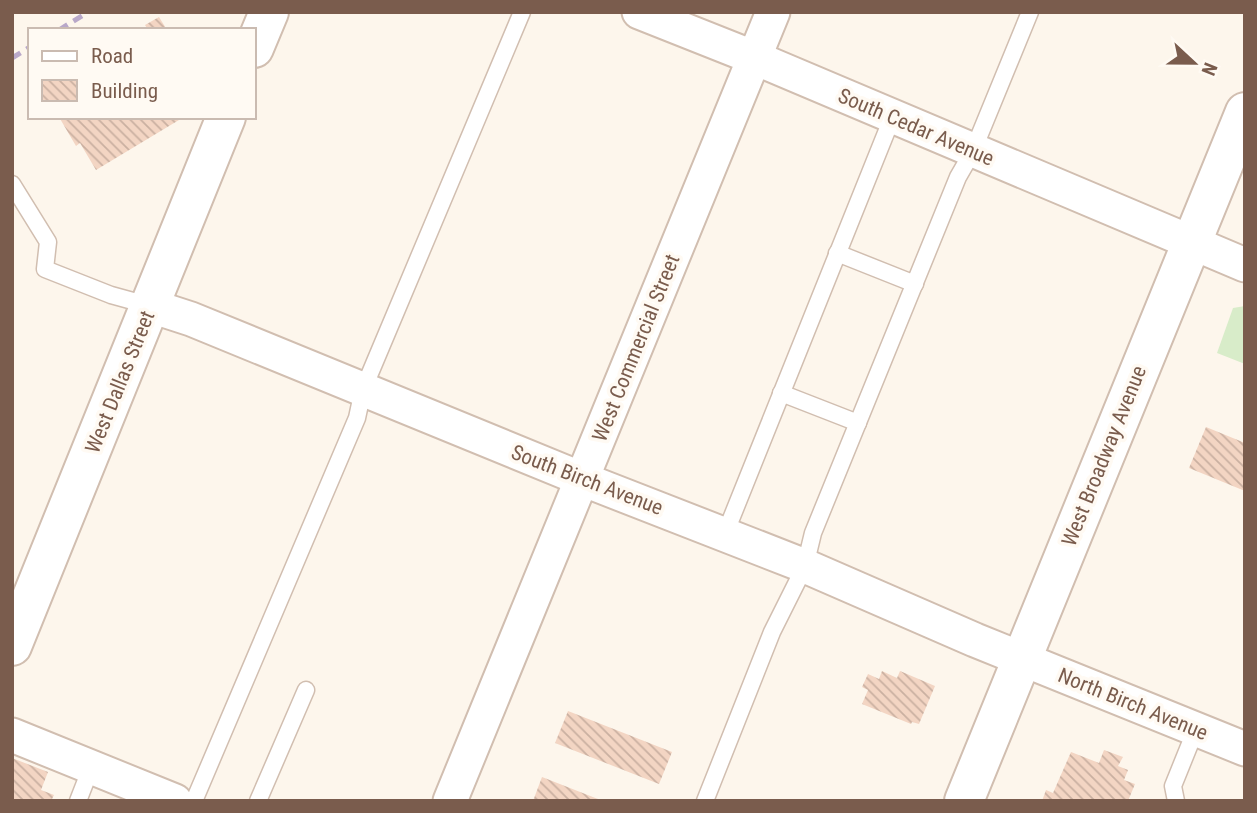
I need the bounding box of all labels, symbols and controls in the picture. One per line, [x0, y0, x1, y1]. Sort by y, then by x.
legend [28, 28, 256, 119]
north arrow [1159, 28, 1229, 98]
text: Road [91, 44, 133, 68]
text: N [1196, 59, 1222, 79]
text: Building [91, 79, 158, 103]
street label: South Cedar Avenue [835, 83, 998, 171]
street label: West Commercial Street [587, 251, 685, 445]
street label: West Dallas Street [81, 307, 159, 457]
street label: West Broadway Avenue [1057, 362, 1151, 550]
street label: South Birch Avenue [508, 440, 666, 520]
street label: North Birch Avenue [1055, 663, 1211, 745]

